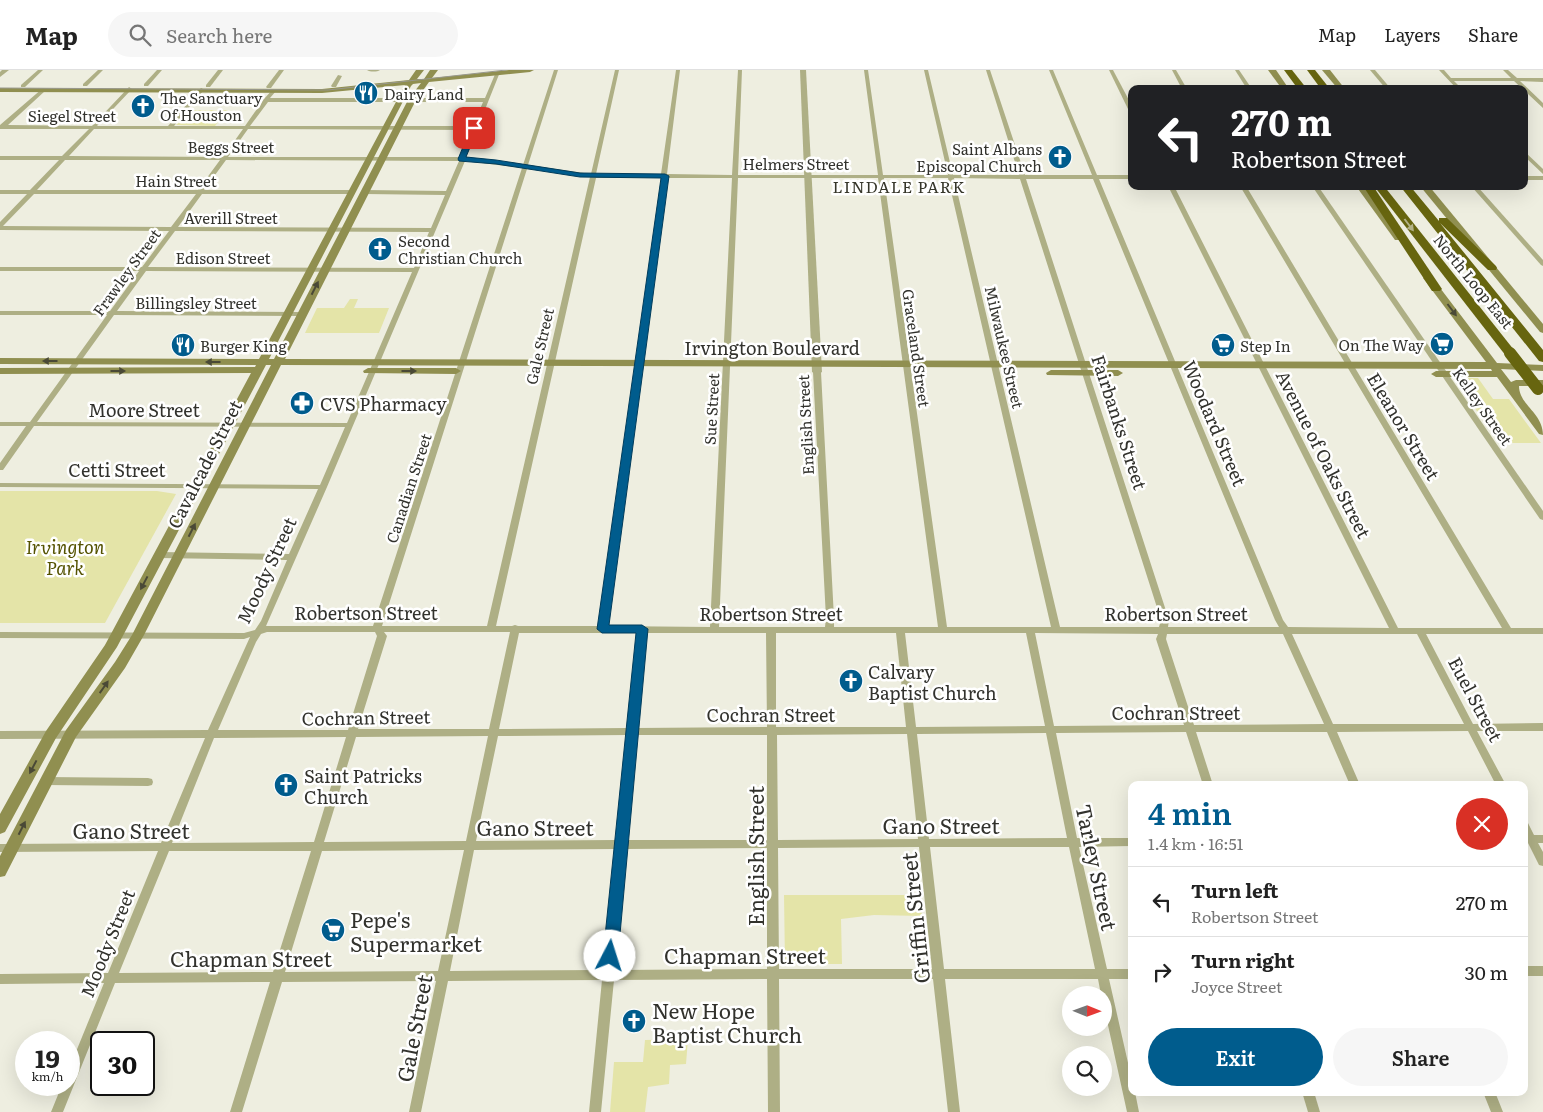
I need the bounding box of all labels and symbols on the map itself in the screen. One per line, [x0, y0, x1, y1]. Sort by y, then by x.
restaurant icon: Dairy Land [353, 80, 379, 106]
place label: Dairy Land [384, 82, 464, 105]
place label: The Sanctuary Of Houston [160, 86, 263, 126]
church icon: The Sanctuary Of Houston [130, 93, 156, 119]
street label: Siegel Street [28, 104, 116, 127]
pin [453, 107, 495, 149]
street label: Beggs Street [188, 135, 274, 158]
place label: Saint Albans Episcopal Church [916, 137, 1042, 177]
church icon: Saint Albans Episcopal Church [1047, 144, 1073, 170]
street label: Helmers Street [743, 152, 849, 175]
street label: Hain Street [135, 169, 217, 192]
district label: LINDALE PARK [833, 174, 965, 198]
street label: Averill Street [184, 206, 278, 229]
one-way arrow [1404, 218, 1414, 232]
street label: Frawley Street [86, 224, 166, 320]
place label: Second Christian Church [398, 229, 522, 269]
street label: North Loop East [1429, 229, 1519, 333]
church icon: Second Christian Church [367, 236, 393, 262]
street label: Edison Street [176, 246, 271, 269]
one-way arrow [311, 281, 319, 295]
street label: Milwaukee Street [980, 283, 1030, 411]
street label: Graceland Street [897, 287, 937, 409]
street label: Billingsley Street [135, 291, 257, 314]
one-way arrow [1446, 303, 1457, 316]
street label: Gale Street [519, 305, 559, 387]
supermarket icon: On The Way [1429, 331, 1455, 357]
restaurant icon: Burger King [170, 332, 196, 358]
supermarket icon: Step In [1210, 332, 1236, 358]
place label: On The Way [1338, 333, 1424, 356]
place label: Burger King [200, 334, 288, 357]
street label: Irvington Boulevard [684, 334, 860, 361]
place label: Step In [1240, 334, 1291, 357]
street label: Fairbanks Street [1085, 351, 1155, 494]
street label: Woodard Street [1176, 356, 1254, 491]
one-way arrow [42, 357, 58, 365]
one-way arrow [205, 358, 221, 366]
street label: Kelley Street [1448, 362, 1518, 450]
street label: Avenue of Oaks Street [1270, 365, 1378, 543]
one-way arrow [111, 367, 127, 375]
one-way arrow [401, 367, 417, 375]
street label: Eleanor Street [1361, 367, 1447, 486]
street label: Sue Street [698, 372, 724, 446]
street label: English Street [791, 374, 819, 476]
pharmacy icon: CVS Pharmacy [289, 390, 315, 416]
place label: CVS Pharmacy [320, 390, 447, 417]
street label: Cavalcade Street [160, 394, 248, 533]
street label: Moore Street [88, 396, 200, 423]
street label: Canadian Street [379, 430, 437, 546]
street label: Cetti Street [68, 456, 166, 483]
street label: Moody Street [230, 512, 303, 628]
one-way arrow [188, 523, 196, 538]
park label: Irvington Park [26, 533, 105, 581]
one-way arrow [140, 576, 148, 591]
street label: Robertson Street [294, 599, 438, 626]
street label: Robertson Street [699, 600, 843, 627]
street label: Robertson Street [1104, 600, 1248, 627]
street label: Euel Street [1442, 652, 1510, 747]
place label: Calvary Baptist Church [868, 658, 997, 706]
church icon: Calvary Baptist Church [838, 668, 864, 694]
one-way arrow [99, 680, 109, 694]
street label: Cochran Street [1112, 699, 1241, 726]
street label: Cochran Street [707, 701, 836, 728]
street label: Cochran Street [301, 702, 431, 732]
one-way arrow [29, 760, 37, 774]
place label: Saint Patricks Church [304, 762, 422, 810]
church icon: Saint Patricks Church [273, 772, 299, 798]
street label: English Street [739, 785, 770, 926]
street label: Tarley Street [1069, 801, 1127, 934]
street label: Gano Street [882, 809, 1000, 840]
street label: Gano Street [476, 811, 594, 842]
street label: Gano Street [72, 814, 190, 845]
one-way arrow [18, 820, 26, 835]
street label: Griffin Street [892, 850, 936, 985]
street label: Moody Street [73, 884, 141, 1001]
place label: Pepe's Supermarket [350, 903, 482, 958]
supermarket icon: Pepe's Supermarket [320, 917, 346, 943]
position arrow [583, 929, 635, 981]
street label: Chapman Street [664, 939, 826, 970]
street label: Chapman Street [170, 942, 332, 973]
street label: Gale Street [387, 971, 439, 1085]
north arrow [1062, 986, 1112, 1036]
place label: New Hope Baptist Church [652, 994, 802, 1049]
church icon: New Hope Baptist Church [621, 1008, 647, 1034]
speed limit sign: 30 [90, 1031, 155, 1096]

